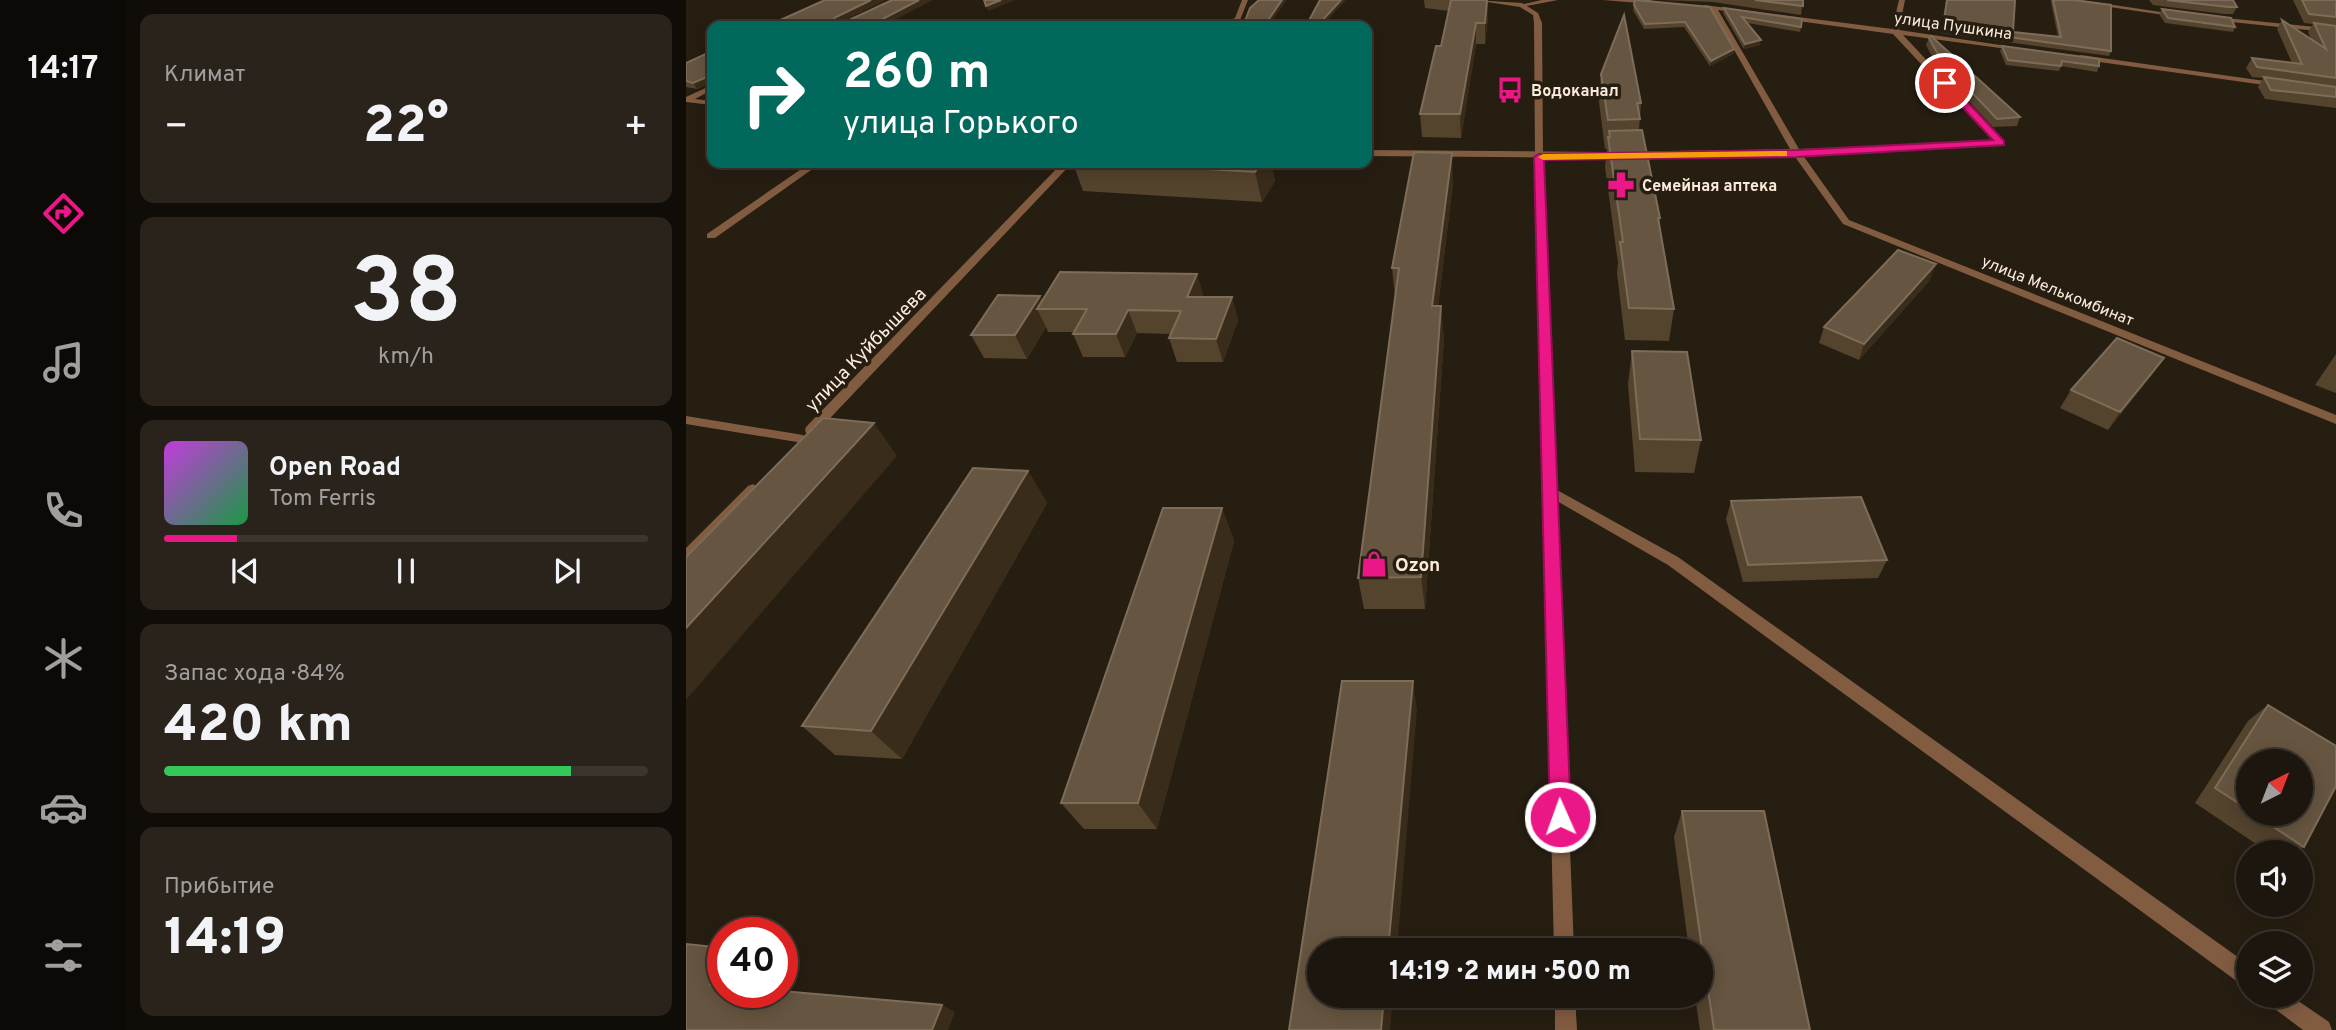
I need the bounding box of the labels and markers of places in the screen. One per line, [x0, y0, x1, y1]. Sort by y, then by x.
pin [1915, 53, 1975, 113]
bus stop icon: Водоканал [1495, 75, 1525, 105]
place label: Водоканал [1531, 82, 1619, 102]
pharmacy icon: Семейная аптека [1606, 170, 1636, 200]
place label: Семейная аптека [1642, 177, 1777, 197]
shop icon: Ozon [1359, 549, 1389, 579]
place label: Ozon [1395, 554, 1440, 578]

